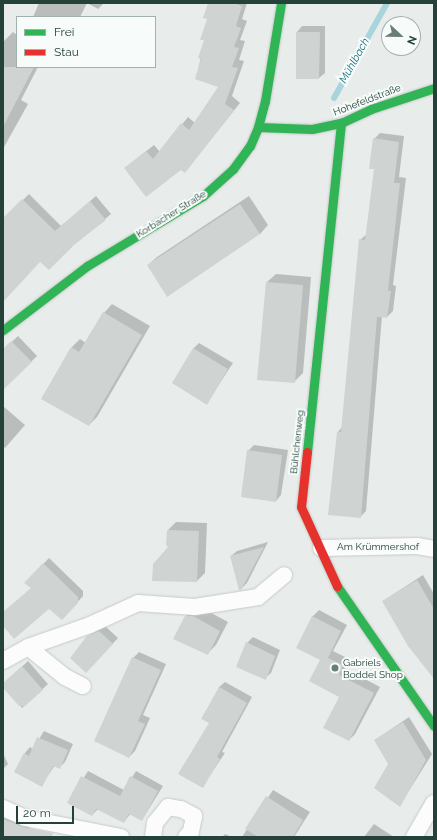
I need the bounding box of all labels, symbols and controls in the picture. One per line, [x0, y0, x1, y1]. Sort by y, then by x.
legend [16, 16, 156, 68]
north arrow [381, 16, 421, 56]
text: Frei [54, 25, 74, 39]
text: N [404, 34, 419, 47]
water label: Mühlbach [337, 36, 373, 86]
text: Stau [54, 45, 79, 59]
street label: Hohefeldstraße [332, 82, 402, 118]
street label: Korbacher Straße [134, 188, 208, 240]
street label: Bühlchenweg [288, 410, 306, 474]
street label: Am Krümmershof [337, 541, 419, 553]
place label: Gabriels Boddel Shop [343, 656, 403, 680]
marker: Gabriels Boddel Shop [330, 663, 340, 673]
scale bar [18, 798, 76, 824]
text: 20 m [23, 806, 51, 820]

